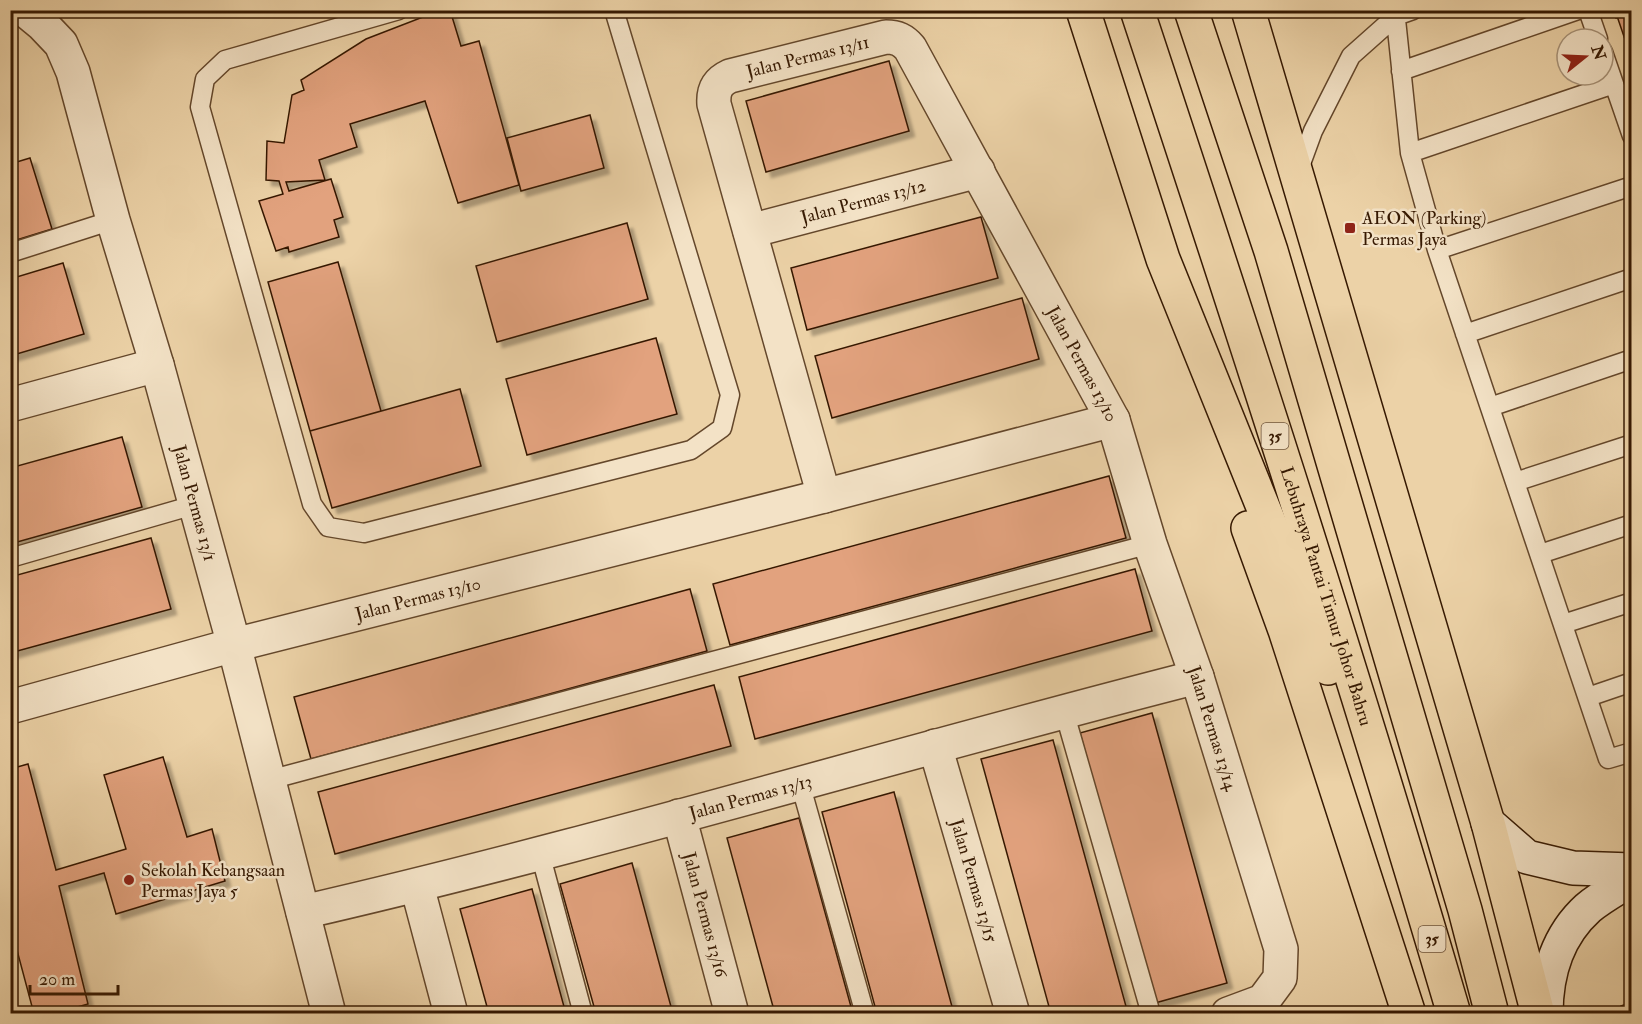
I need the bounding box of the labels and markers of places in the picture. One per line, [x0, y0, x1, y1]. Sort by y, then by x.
place label: AEON (Parking) Permas Jaya [1361, 207, 1486, 251]
marker: AEON (Parking) Permas Jaya [1343, 221, 1357, 235]
place label: Sekolah Kebangsaan Permas Jaya 5 [141, 859, 285, 903]
marker: Sekolah Kebangsaan Permas Jaya 5 [122, 873, 136, 887]

